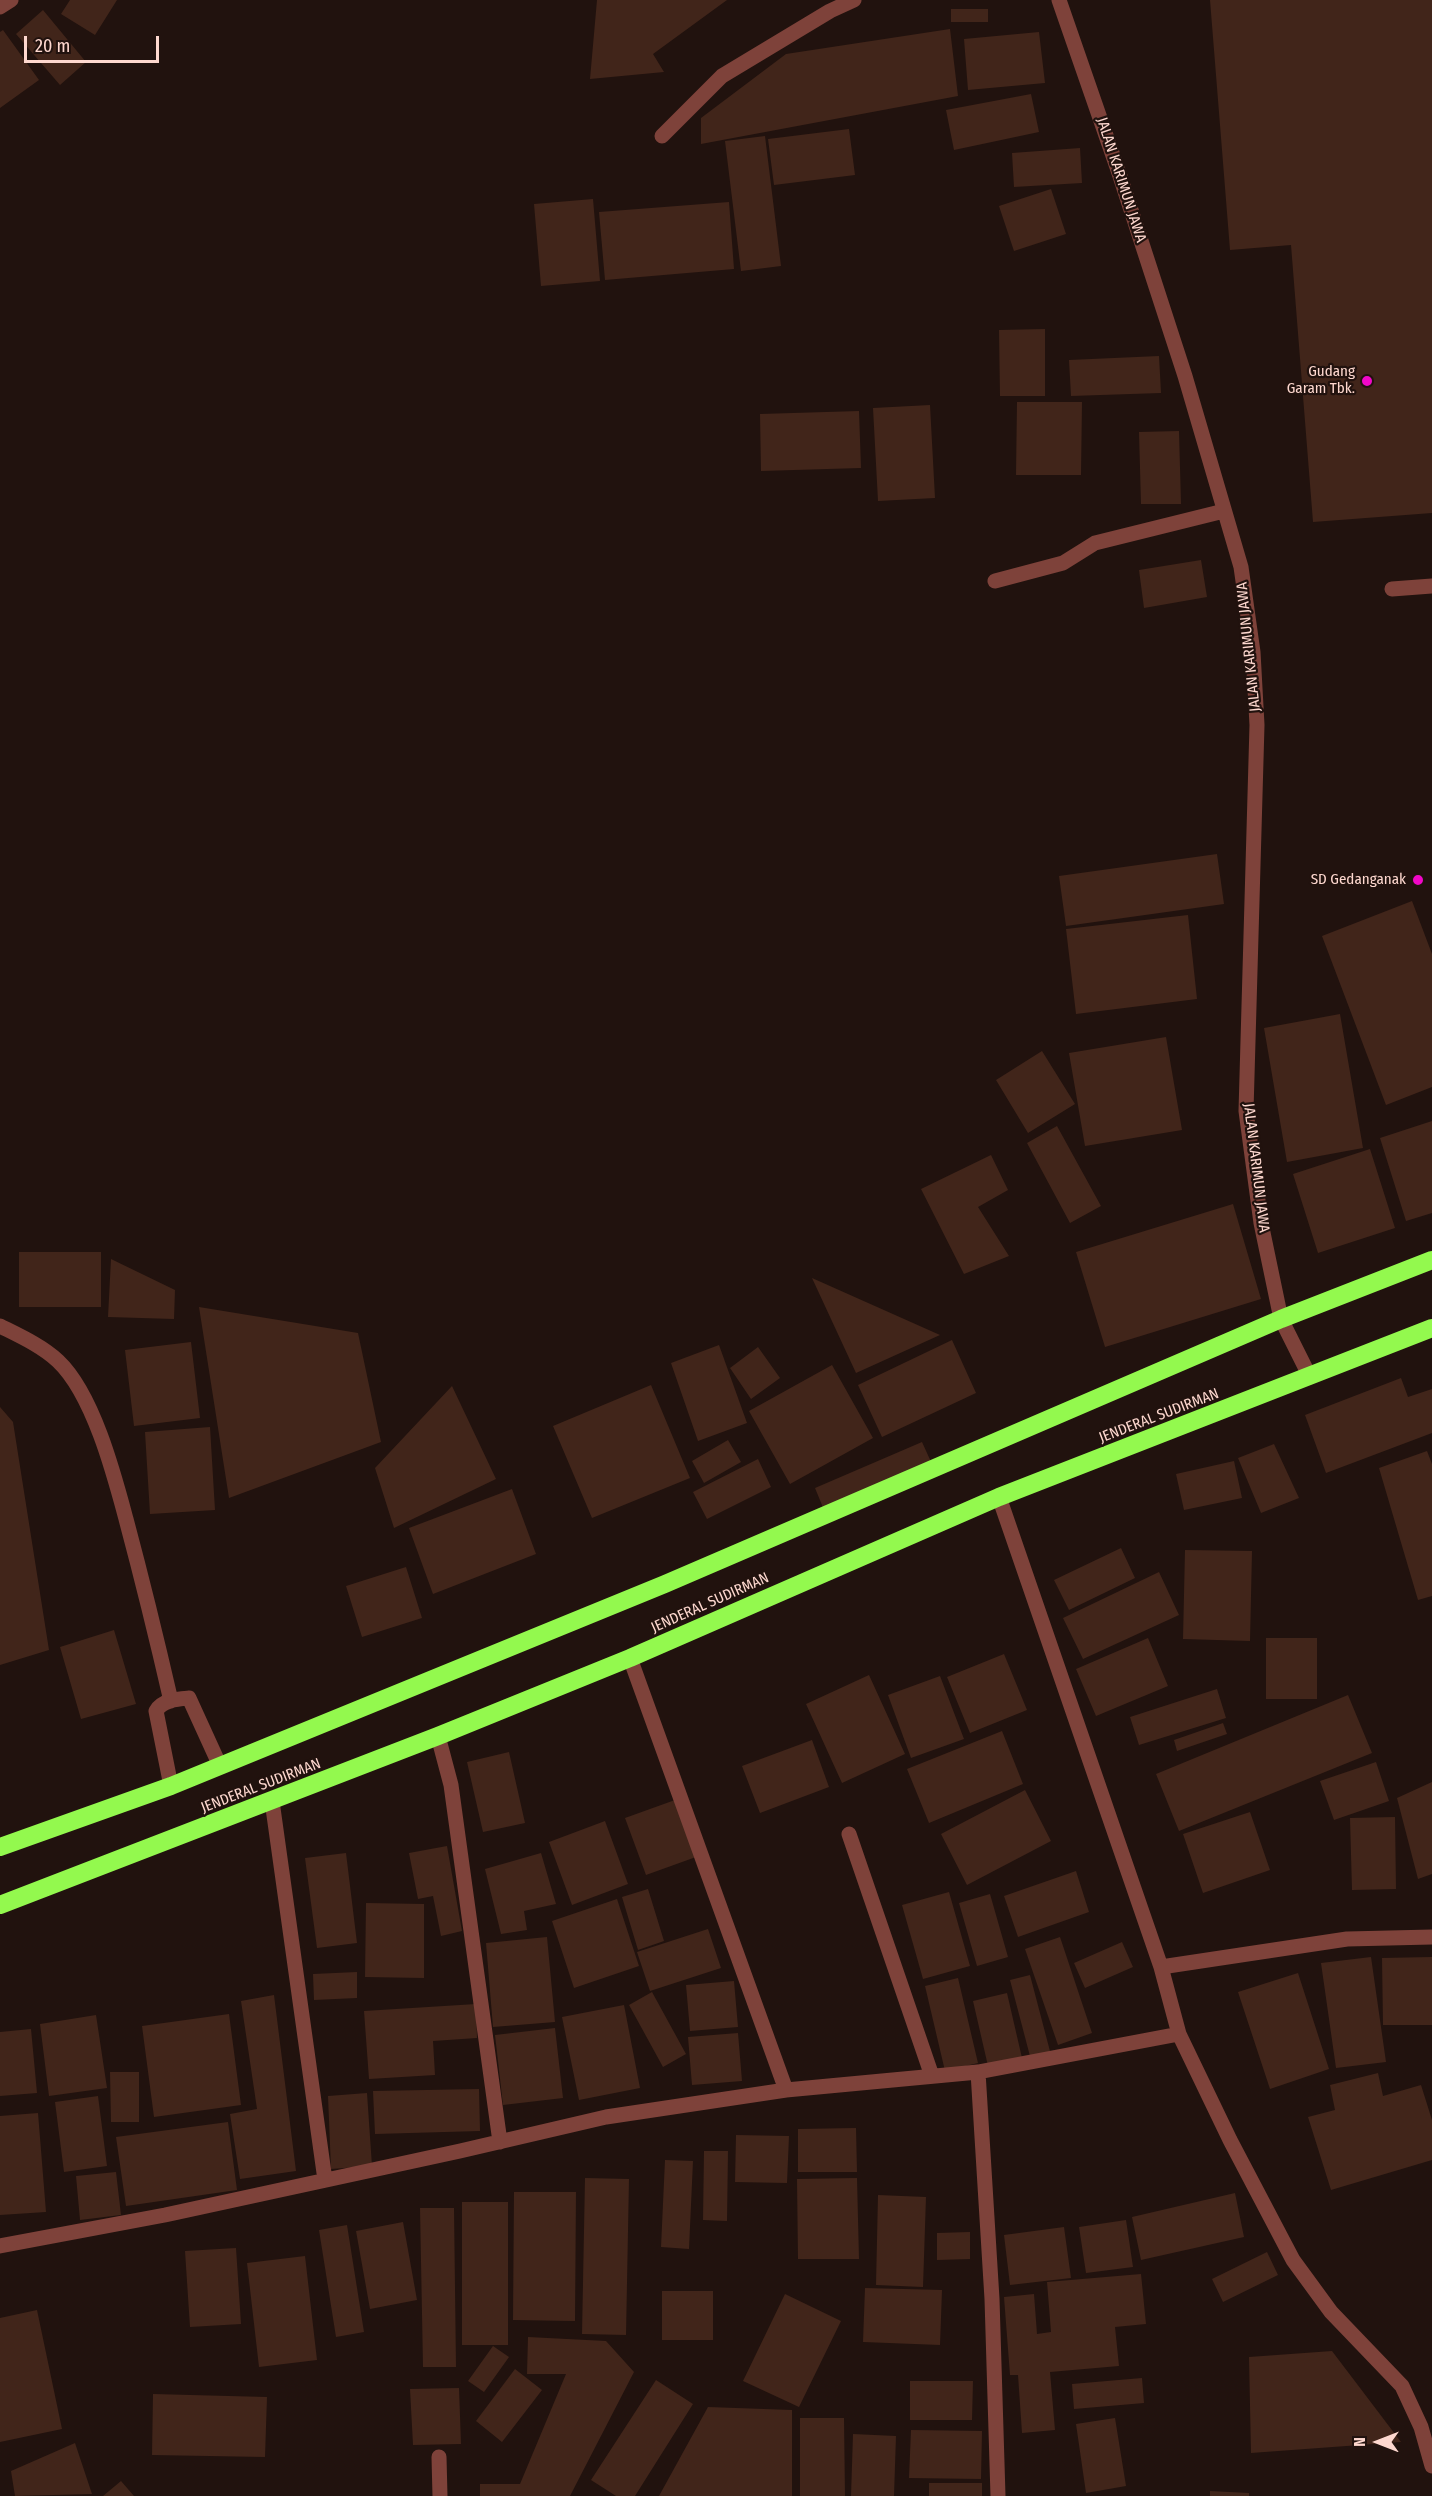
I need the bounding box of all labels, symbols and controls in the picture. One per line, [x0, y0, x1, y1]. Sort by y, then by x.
scale bar [27, 24, 162, 62]
text: 20 m [35, 35, 70, 57]
street label: JALAN KARIMUN JAWA [1092, 115, 1150, 245]
place label: Gudang Garam Tbk. [1287, 363, 1355, 398]
marker: Gudang Garam Tbk. [1360, 374, 1374, 388]
street label: JALAN KARIMUN JAWA [1233, 581, 1265, 713]
place label: SD Gedanganak [1311, 871, 1406, 889]
marker: SD Gedanganak [1411, 873, 1425, 887]
street label: JALAN KARIMUN JAWA [1239, 1102, 1273, 1234]
street label: JENDERAL SUDIRMAN [1097, 1385, 1221, 1447]
street label: JENDERAL SUDIRMAN [648, 1569, 772, 1637]
street label: JENDERAL SUDIRMAN [199, 1755, 323, 1817]
north arrow [1348, 2412, 1408, 2472]
text: N [1350, 2437, 1369, 2447]

